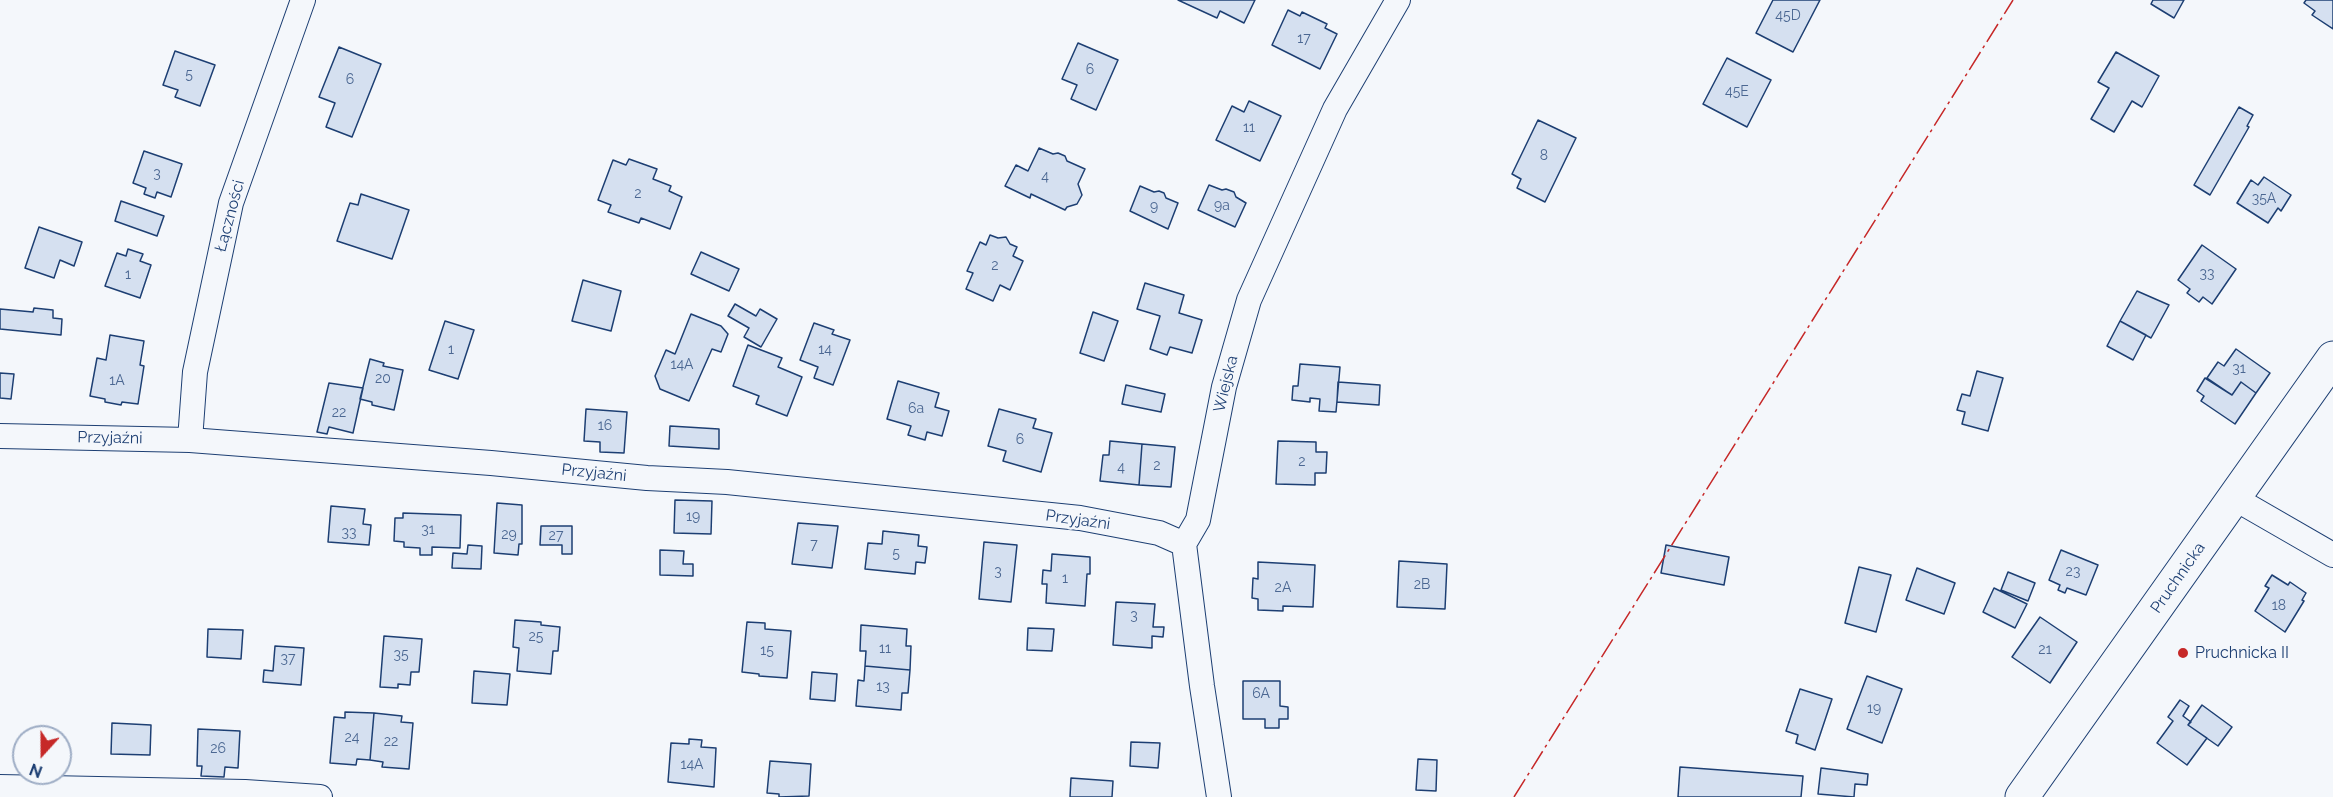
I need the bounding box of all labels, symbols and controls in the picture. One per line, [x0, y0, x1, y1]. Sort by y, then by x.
house number: 45D [1775, 8, 1801, 24]
house number: 17 [1297, 31, 1311, 47]
house number: 6 [1086, 62, 1094, 78]
house number: 5 [185, 67, 193, 83]
house number: 6 [346, 72, 354, 88]
house number: 45E [1725, 84, 1749, 100]
house number: 11 [1243, 120, 1255, 136]
house number: 8 [1540, 148, 1548, 164]
house number: 3 [153, 166, 161, 182]
house number: 4 [1041, 169, 1049, 185]
street label: Łączności [211, 178, 249, 254]
house number: 2 [634, 186, 642, 202]
house number: 35A [2252, 191, 2276, 207]
house number: 9a [1214, 198, 1230, 214]
house number: 9 [1150, 199, 1158, 215]
house number: 2 [991, 258, 999, 274]
house number: 33 [2200, 266, 2214, 282]
house number: 1 [125, 267, 131, 283]
house number: 1 [448, 342, 454, 358]
house number: 14 [818, 342, 832, 358]
street label: Wiejska [1210, 353, 1242, 415]
house number: 14A [670, 357, 694, 373]
house number: 31 [2232, 361, 2246, 377]
house number: 20 [375, 371, 391, 387]
house number: 1A [109, 373, 125, 389]
house number: 6a [908, 401, 924, 417]
house number: 22 [332, 405, 346, 421]
house number: 16 [598, 418, 612, 434]
street label: Przyjaźni [77, 428, 143, 448]
house number: 6 [1016, 432, 1024, 448]
house number: 2 [1298, 454, 1306, 470]
house number: 2 [1153, 458, 1161, 474]
street label: Przyjaźni [561, 460, 627, 486]
house number: 4 [1117, 460, 1125, 476]
street label: Przyjaźni [1044, 506, 1112, 534]
house number: 19 [686, 509, 700, 525]
house number: 31 [421, 522, 435, 538]
house number: 33 [342, 525, 356, 541]
house number: 29 [501, 527, 517, 543]
house number: 27 [549, 528, 563, 544]
house number: 7 [810, 537, 818, 553]
street label: Pruchnicka [2147, 539, 2209, 617]
house number: 5 [892, 546, 900, 562]
house number: 3 [994, 564, 1002, 580]
house number: 23 [2066, 564, 2080, 580]
house number: 1 [1062, 571, 1068, 587]
house number: 2B [1414, 577, 1430, 593]
house number: 2A [1275, 580, 1291, 596]
house number: 18 [2272, 598, 2286, 614]
house number: 3 [1130, 608, 1138, 624]
house number: 25 [529, 629, 543, 645]
house number: 11 [879, 641, 891, 657]
house number: 21 [2038, 642, 2052, 658]
house number: 15 [760, 643, 774, 659]
place label: Pruchnicka II [2195, 643, 2289, 663]
marker: Pruchnicka II [2176, 646, 2190, 660]
house number: 35 [393, 647, 409, 663]
house number: 37 [281, 651, 295, 667]
house number: 13 [876, 679, 890, 695]
house number: 6A [1252, 686, 1270, 702]
house number: 19 [1867, 701, 1881, 717]
north arrow [12, 725, 72, 785]
house number: 24 [345, 730, 359, 746]
house number: 22 [384, 734, 398, 750]
house number: 26 [210, 741, 226, 757]
house number: 14A [680, 757, 704, 773]
text: N [27, 759, 45, 781]

